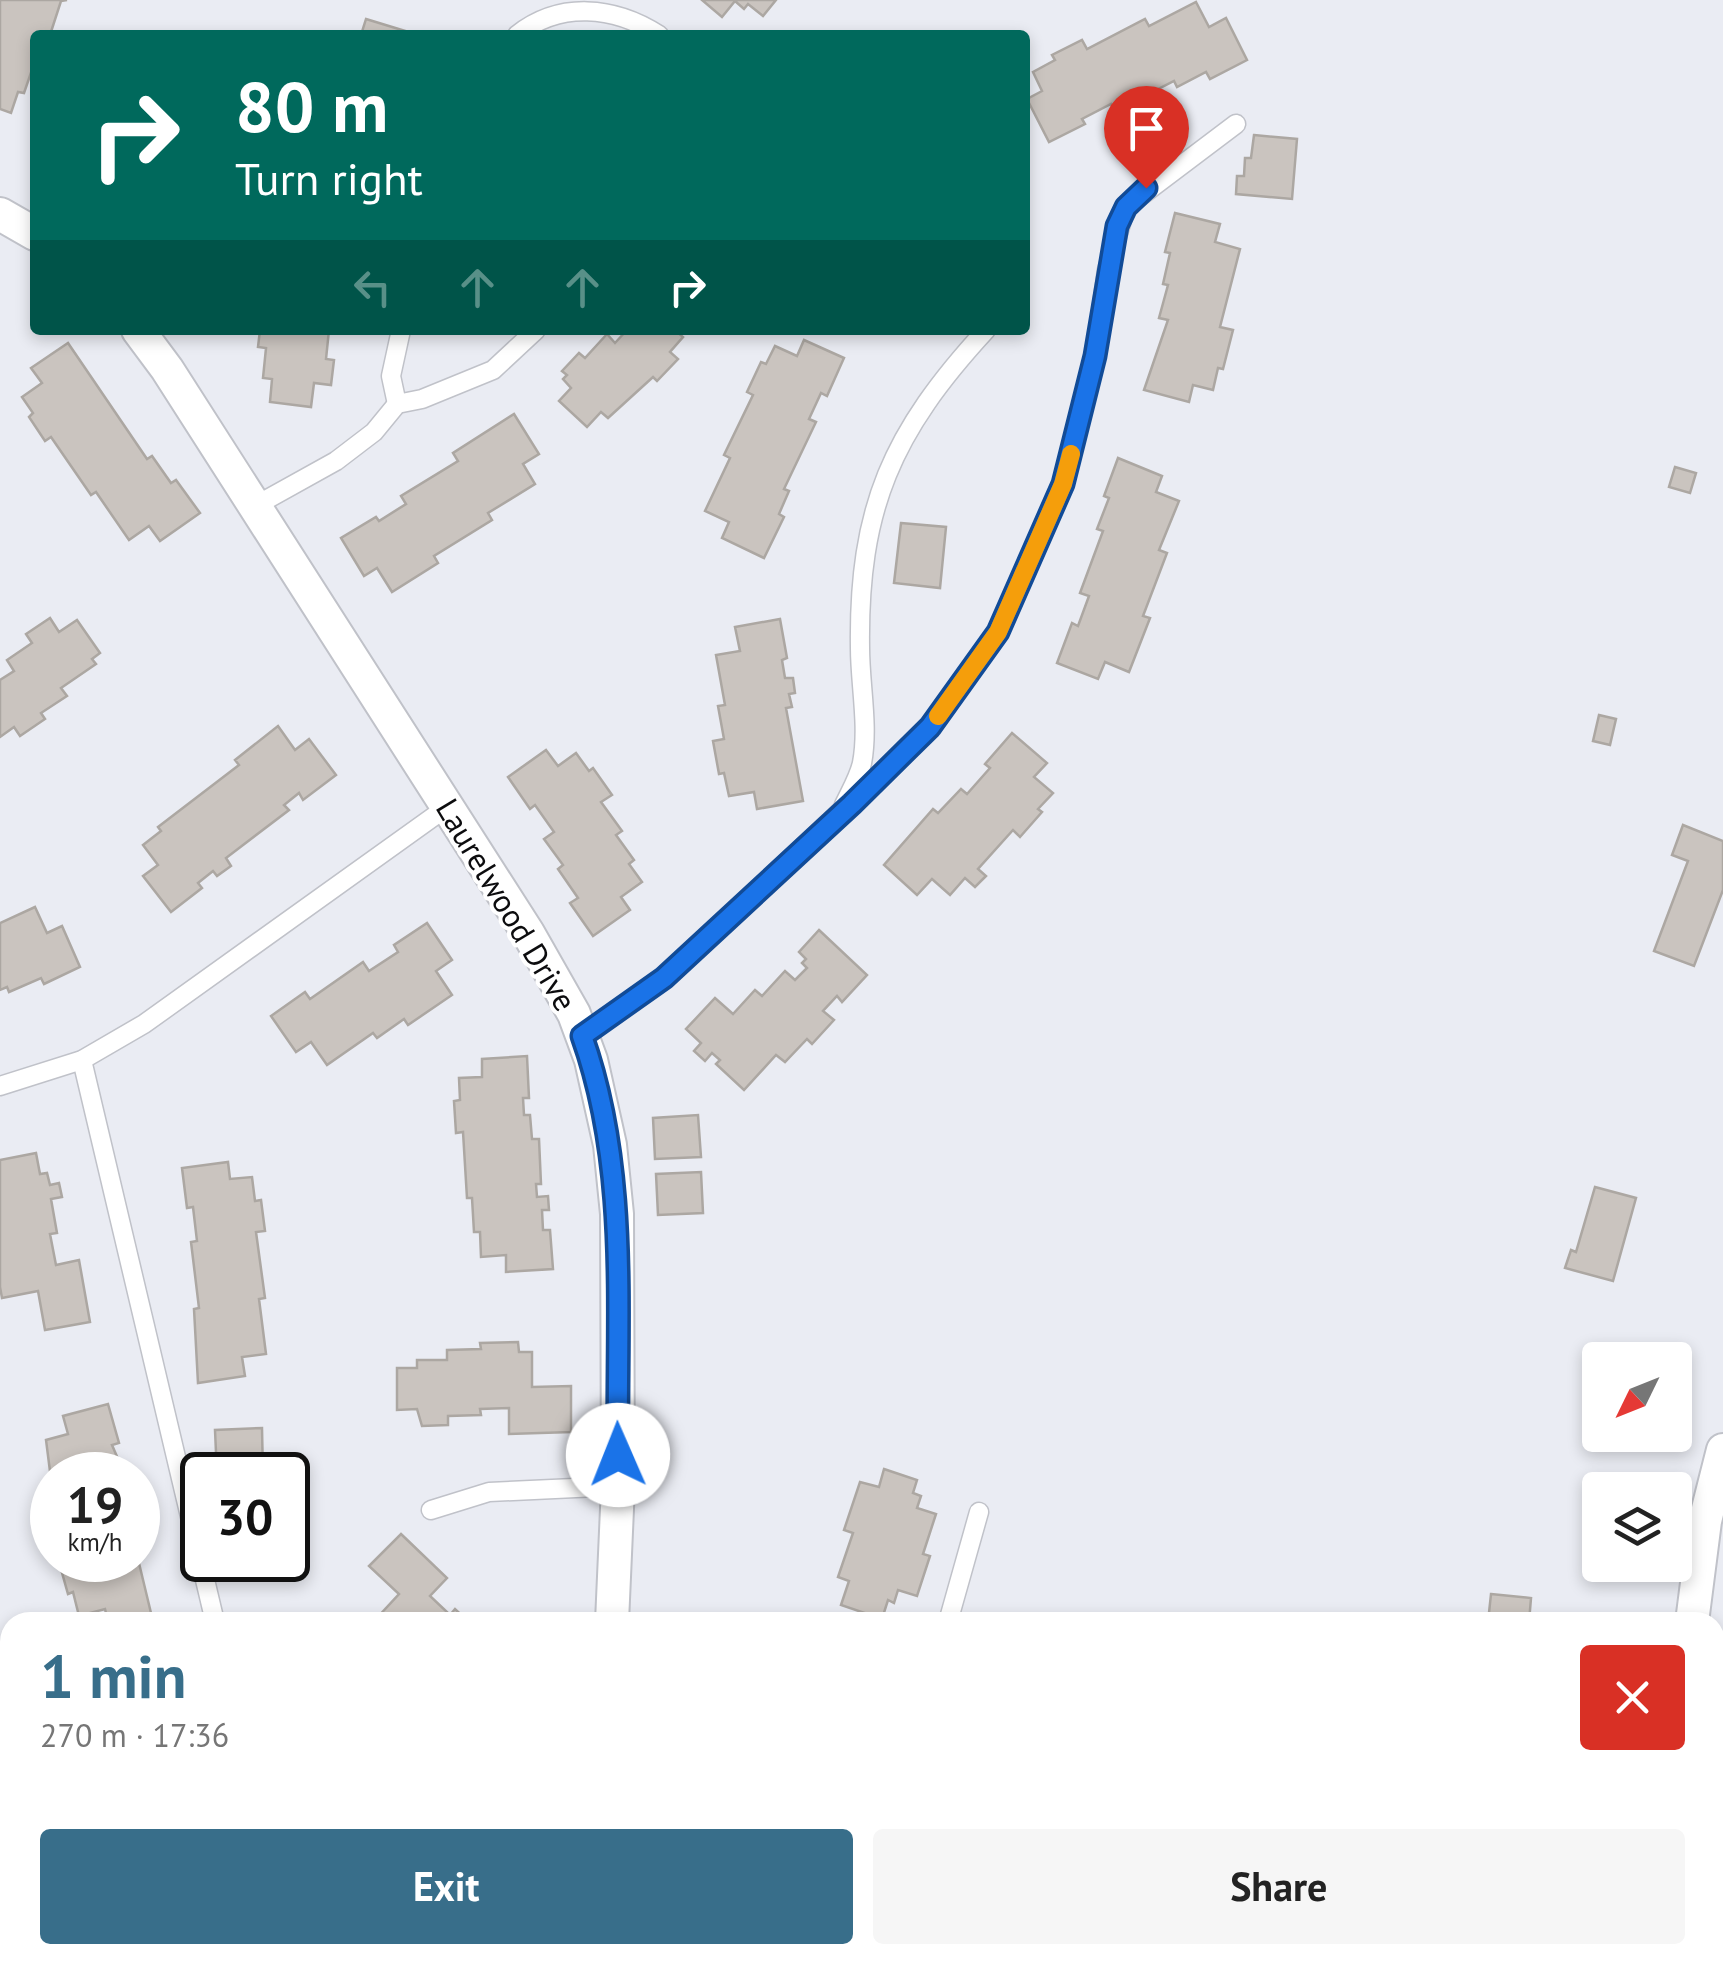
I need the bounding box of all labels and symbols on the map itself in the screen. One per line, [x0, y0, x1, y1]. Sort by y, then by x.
pin [1104, 86, 1189, 189]
street label: Laurelwood Drive [427, 791, 587, 1018]
north arrow [1582, 1342, 1692, 1452]
position arrow [566, 1403, 670, 1507]
speed limit sign: 30 [180, 1452, 310, 1582]

